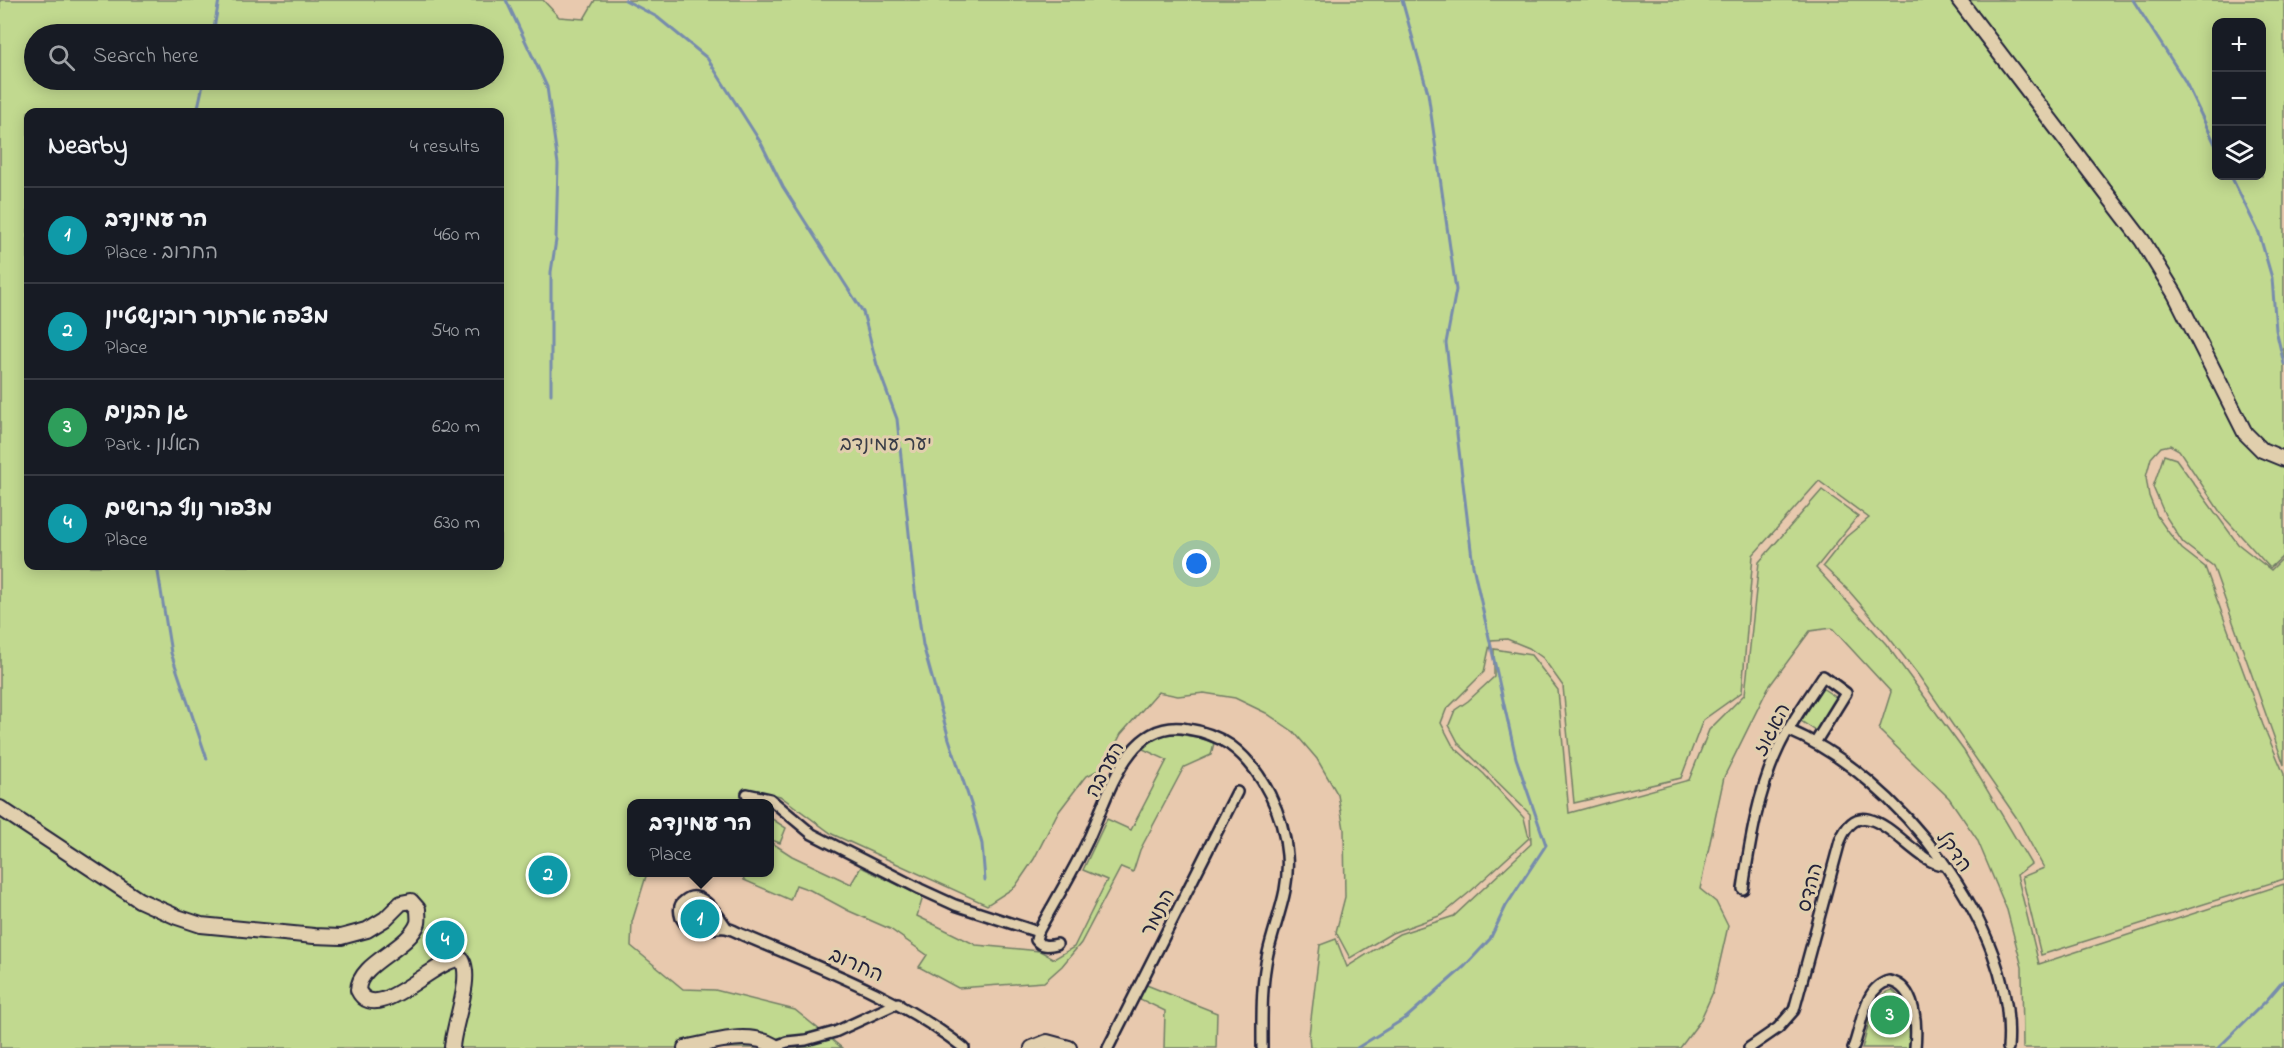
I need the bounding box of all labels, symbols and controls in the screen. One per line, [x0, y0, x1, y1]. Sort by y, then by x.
map controls [2212, 18, 2266, 180]
button: + [2212, 18, 2266, 72]
search box [24, 24, 504, 90]
icon: search [45, 41, 78, 74]
text: Search here [93, 41, 198, 73]
button: − [2212, 72, 2266, 126]
button: layers [2212, 126, 2266, 180]
text: Nearby [48, 128, 127, 166]
text: 4 results [410, 133, 480, 162]
text: הר עמינדב [105, 205, 208, 237]
text: 1 [64, 221, 71, 250]
text: 460 m [434, 221, 480, 250]
text: Place · החרוב [105, 239, 218, 268]
text: מצפה ארתור רובינשטיין [105, 302, 329, 334]
text: 2 [63, 317, 72, 346]
text: 540 m [431, 317, 480, 346]
text: Place [105, 334, 147, 363]
text: גן הבנים [105, 397, 188, 429]
text: 3 [63, 413, 72, 442]
text: 620 m [432, 413, 480, 442]
text: Park · האלון [105, 431, 200, 460]
park label: יער עמינדב [840, 431, 932, 460]
text: מצפור נוף ברושים [105, 494, 272, 526]
text: 4 [63, 509, 72, 538]
text: 630 m [434, 509, 480, 538]
text: Place [105, 526, 147, 555]
your location [1182, 549, 1211, 578]
street label: האגוז [1747, 699, 1799, 762]
street label: הערבה [1079, 737, 1133, 803]
popup [627, 799, 774, 877]
text: הר עמינדב [649, 809, 752, 841]
street label: הדקל [1928, 826, 1978, 879]
text: Place [649, 841, 692, 870]
pin: 2 [528, 852, 568, 898]
street label: ההדס [1791, 860, 1832, 916]
street label: התמר [1135, 884, 1184, 942]
pin: 1 [680, 896, 720, 942]
pin: 4 [426, 918, 464, 962]
street label: החרוב [824, 942, 888, 991]
pin: 3 [1870, 992, 1910, 1038]

